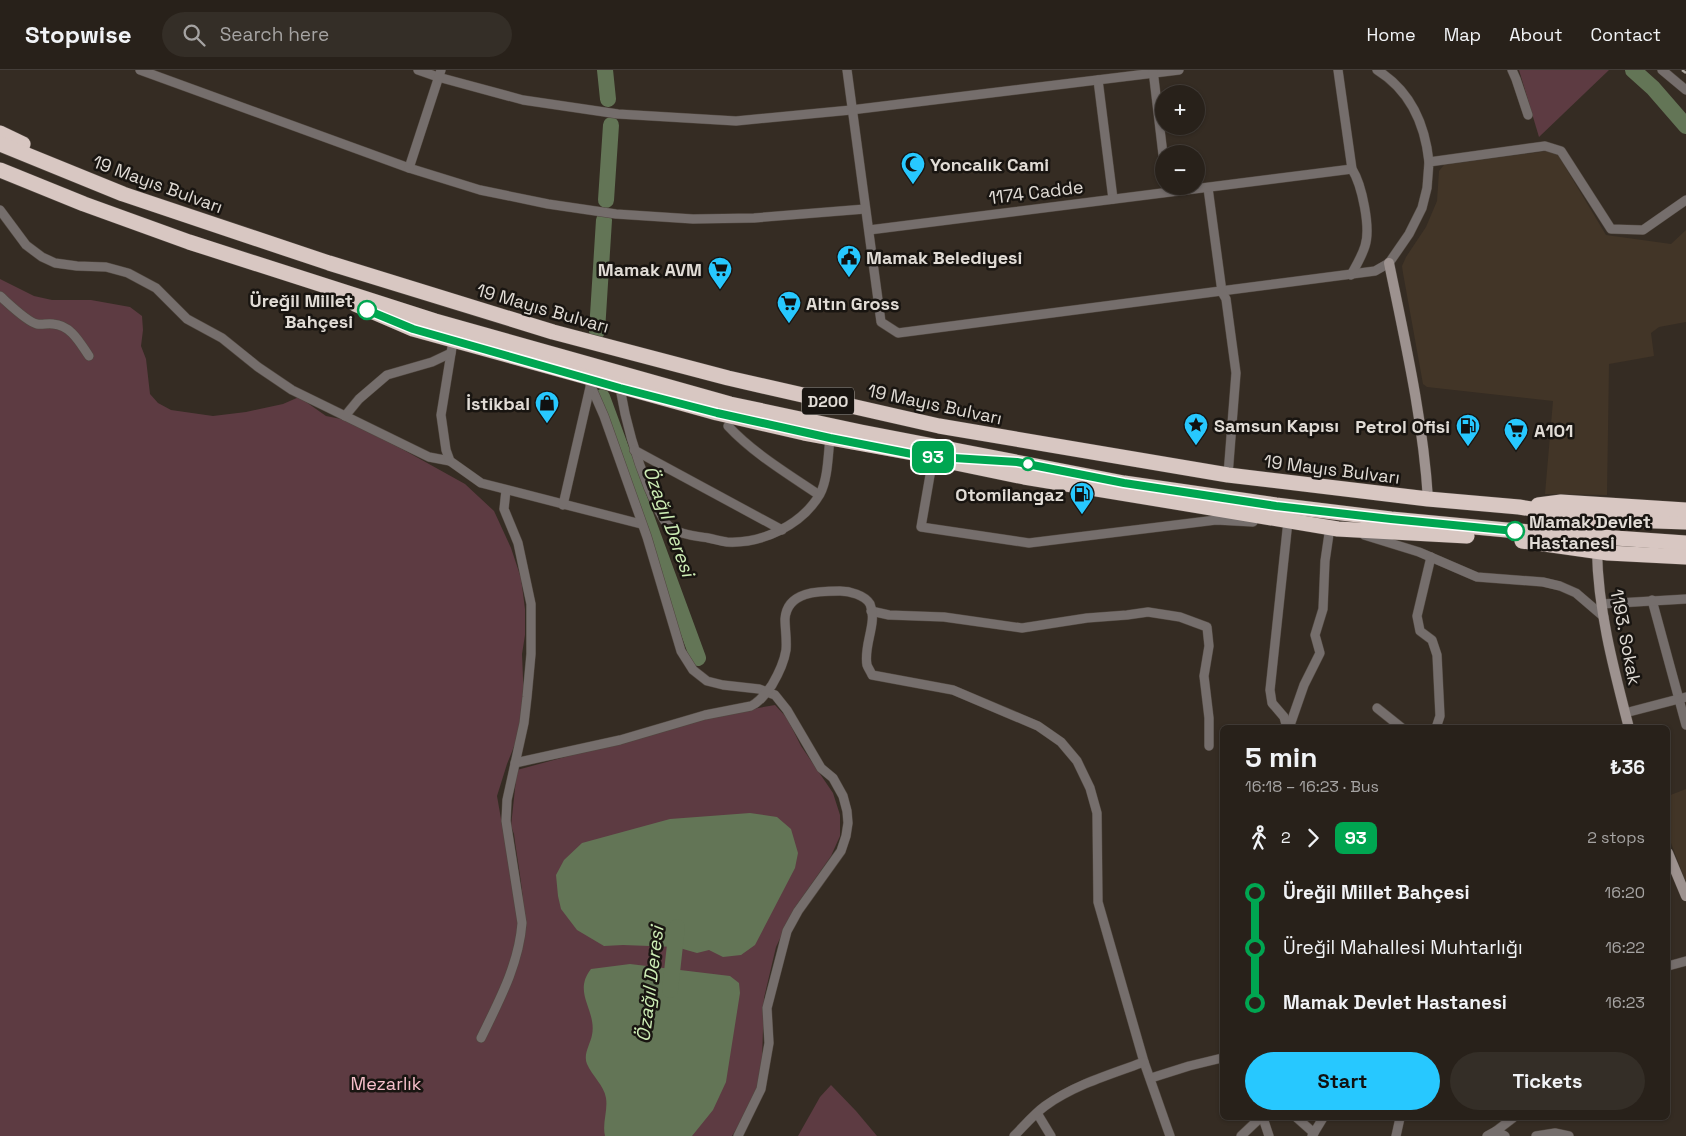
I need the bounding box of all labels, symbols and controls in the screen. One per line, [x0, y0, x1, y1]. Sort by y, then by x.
search box [162, 12, 512, 57]
text: Stopwise [25, 19, 132, 50]
icon: search [180, 21, 208, 49]
text: Search here [220, 22, 329, 47]
text: Home [1367, 23, 1416, 46]
text: Map [1444, 23, 1481, 46]
text: About [1509, 23, 1563, 46]
text: Contact [1591, 23, 1661, 46]
map controls [1155, 85, 1205, 195]
button: + [1155, 85, 1205, 135]
button: − [1155, 145, 1205, 195]
street label: 19 Mayıs Bulvarı [90, 150, 226, 218]
mosque icon: Yoncalık Cami [900, 151, 926, 185]
place label: Yoncalık Cami [930, 153, 1049, 176]
street label: 1174 Cadde [987, 175, 1085, 209]
public building icon: Mamak Belediyesi [836, 244, 862, 278]
place label: Mamak Belediyesi [866, 246, 1022, 269]
supermarket icon: Mamak AVM [707, 256, 733, 290]
place label: Mamak AVM [598, 258, 702, 281]
street label: 19 Mayıs Bulvarı [474, 278, 612, 338]
place label: Üreğil Millet Bahçesi [250, 289, 353, 333]
supermarket icon: Altın Gross [776, 290, 802, 324]
place label: Altın Gross [806, 292, 899, 315]
marker: Üreğil Millet Bahçesi [357, 300, 377, 320]
street label: 19 Mayıs Bulvarı [866, 379, 1004, 429]
road number: D200 [802, 388, 854, 414]
shop icon: İstikbal [534, 390, 560, 424]
place label: İstikbal [466, 392, 530, 415]
place icon: Samsun Kapısı [1183, 412, 1209, 446]
fuel station icon: Petrol Ofisi [1455, 413, 1481, 447]
place label: Samsun Kapısı [1214, 414, 1339, 437]
place label: Petrol Ofisi [1355, 415, 1450, 438]
supermarket icon: A101 [1503, 417, 1529, 451]
place label: A101 [1534, 419, 1573, 442]
line badge: 93 [910, 441, 956, 473]
text: 93 [922, 445, 944, 468]
street label: 19 Mayıs Bulvarı [1263, 449, 1401, 489]
unlabelled marker [1021, 457, 1035, 471]
water label: Özağıl Deresi [637, 462, 701, 582]
fuel station icon: Otomilangaz [1069, 481, 1095, 515]
place label: Otomilangaz [955, 483, 1064, 506]
place label: Mamak Devlet Hastanesi [1529, 510, 1651, 554]
marker: Mamak Devlet Hastanesi [1505, 521, 1525, 541]
street label: 1193. Sokak [1605, 587, 1647, 687]
text: 5 min [1245, 739, 1318, 775]
text: ₺36 [1610, 755, 1645, 780]
text: 16:18 – 16:23 · Bus [1245, 776, 1379, 797]
icon: walk [1245, 824, 1273, 852]
icon: forward [1299, 824, 1327, 852]
text: 93 [1345, 826, 1367, 849]
text: 2 [1281, 827, 1291, 848]
text: 2 stops [1587, 827, 1645, 848]
text: Üreğil Millet Bahçesi [1283, 880, 1469, 905]
text: 16:20 [1605, 882, 1645, 903]
water label: Özağıl Deresi [631, 922, 670, 1043]
text: Üreğil Mahallesi Muhtarlığı [1283, 935, 1523, 960]
text: 16:22 [1605, 937, 1645, 958]
text: Mamak Devlet Hastanesi [1283, 990, 1507, 1015]
text: 16:23 [1605, 992, 1645, 1013]
button: Start [1245, 1052, 1440, 1110]
button: Tickets [1450, 1052, 1645, 1110]
park label: Mezarlık [351, 1072, 422, 1095]

